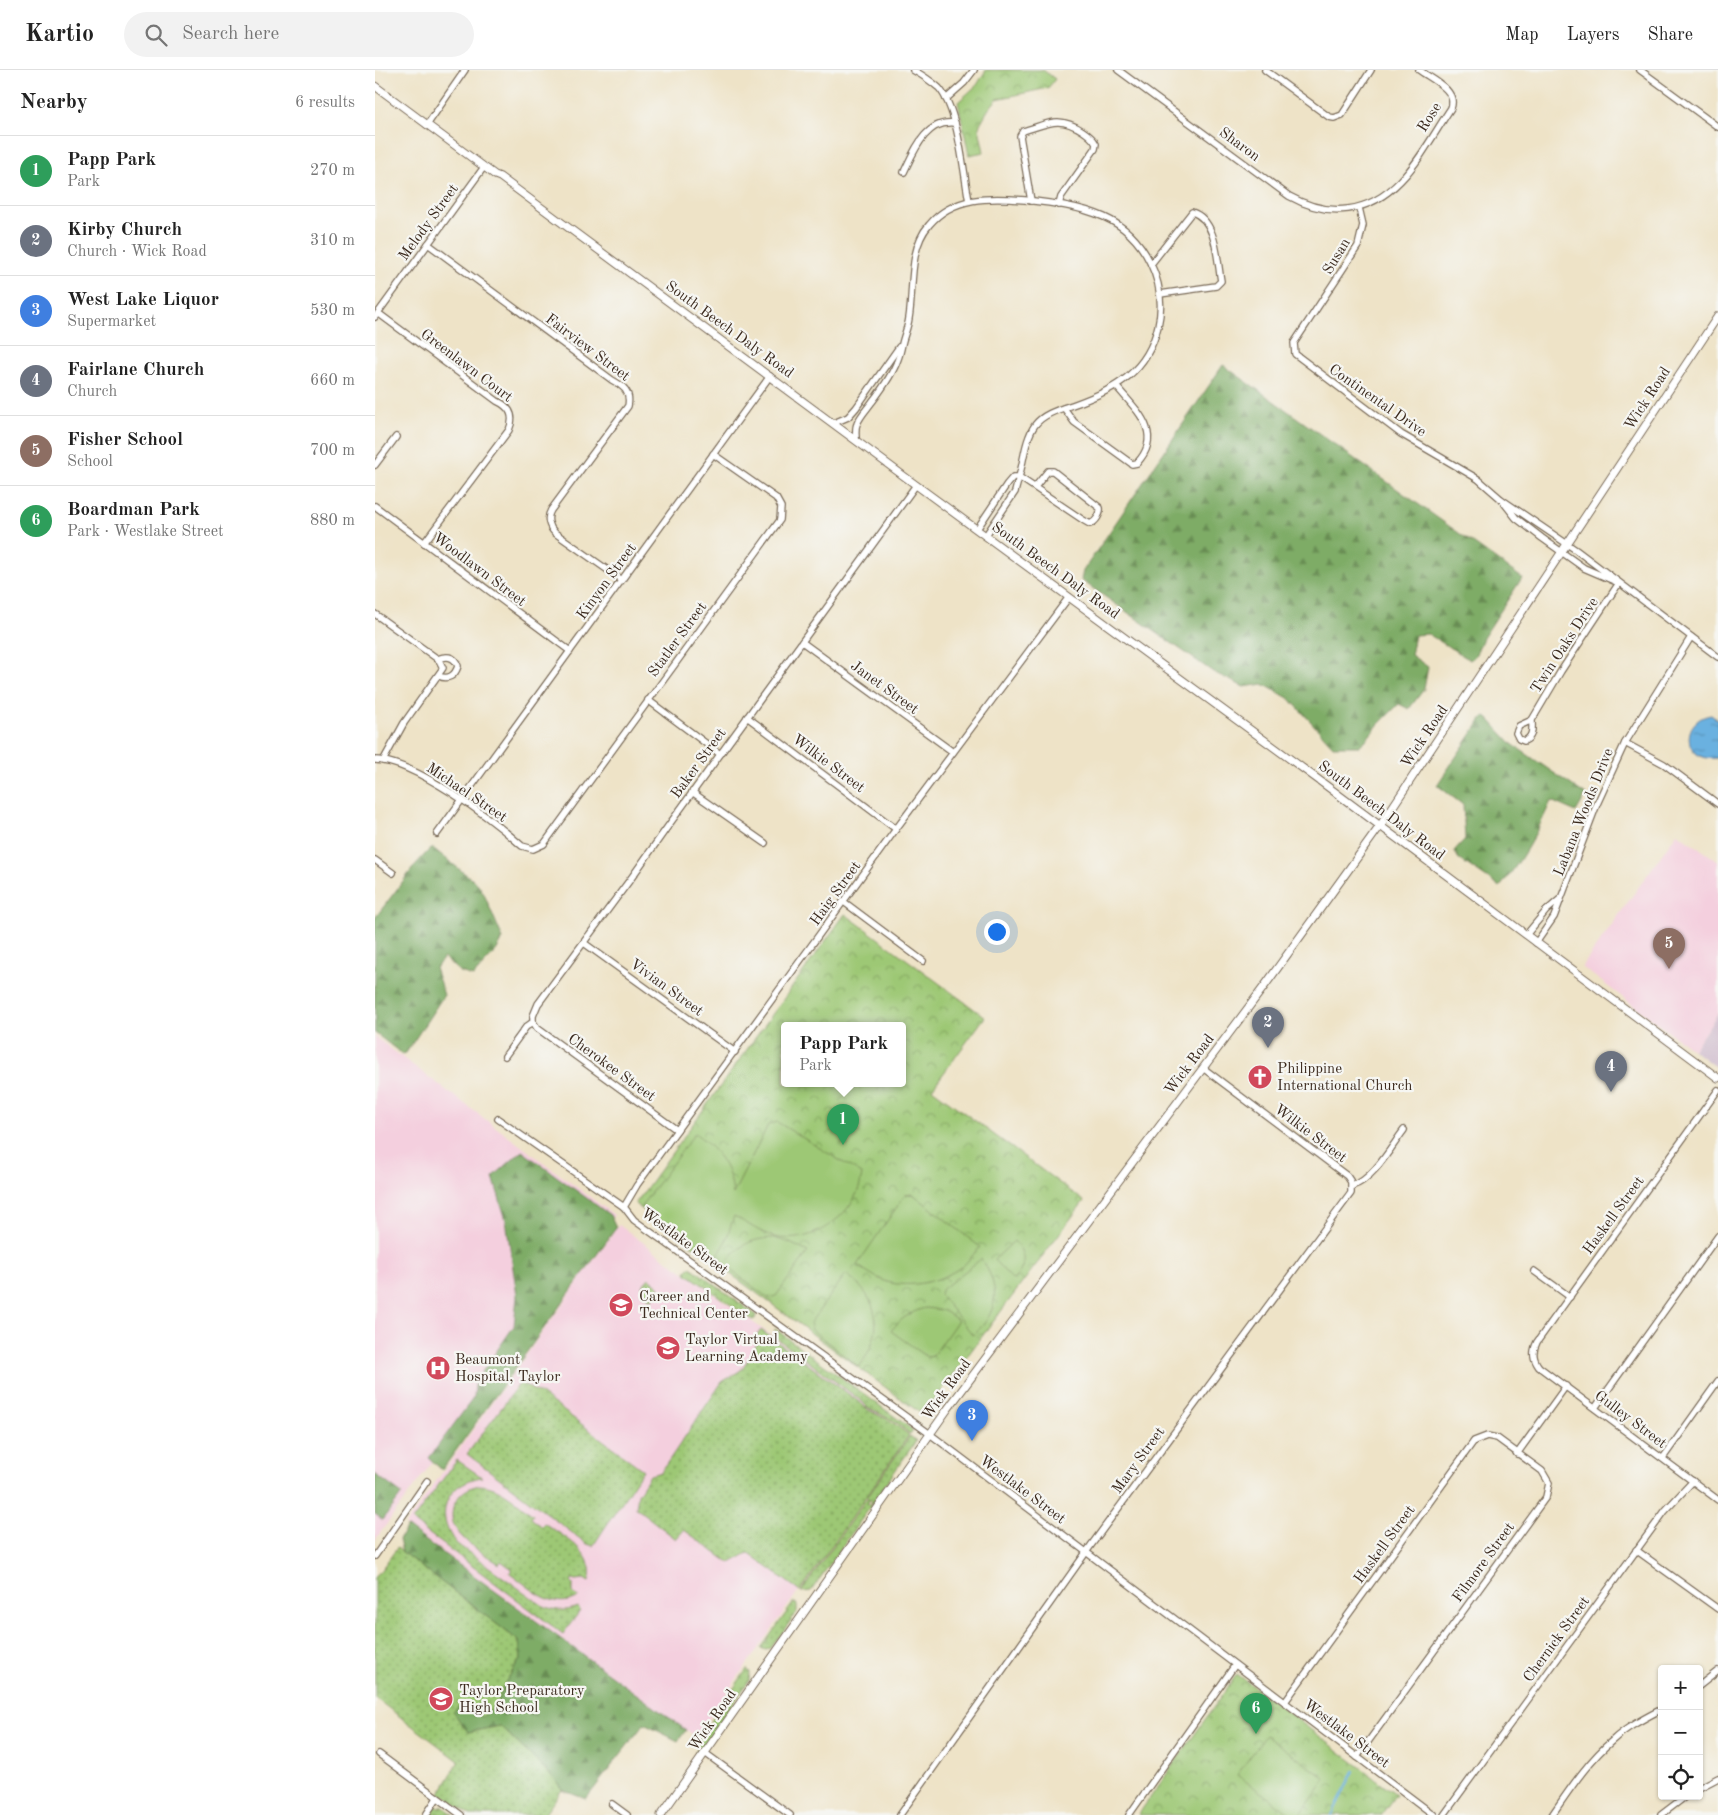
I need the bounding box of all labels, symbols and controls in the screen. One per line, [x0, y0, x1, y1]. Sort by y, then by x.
search box [124, 12, 474, 57]
icon: search [142, 21, 170, 49]
text: Kartio [25, 23, 94, 47]
text: Search here [182, 25, 279, 44]
text: Map [1505, 26, 1539, 44]
text: Layers [1567, 26, 1619, 44]
text: Share [1647, 26, 1693, 44]
text: Nearby [20, 92, 88, 113]
text: 6 results [295, 95, 355, 111]
street label: Rose [1416, 100, 1445, 135]
street label: Sharon [1216, 125, 1262, 165]
text: Papp Park [67, 151, 156, 170]
text: 1 [31, 163, 41, 179]
text: 270 m [310, 163, 355, 179]
text: Park [67, 174, 100, 190]
street label: Melody Street [396, 182, 462, 264]
text: Kirby Church [67, 221, 182, 240]
text: 2 [31, 233, 41, 249]
text: 310 m [310, 233, 355, 249]
street label: Susan [1321, 236, 1354, 277]
text: Church · Wick Road [67, 244, 207, 260]
street label: South Beech Daly Road [662, 279, 796, 382]
text: West Lake Liquor [67, 291, 219, 310]
text: 3 [31, 303, 41, 319]
text: 530 m [310, 303, 355, 319]
street label: Fairview Street [542, 312, 632, 385]
text: Supermarket [67, 314, 156, 330]
street label: Greenlawn Court [417, 327, 515, 406]
text: Fairlane Church [67, 361, 204, 380]
street label: Continental Drive [1326, 362, 1429, 440]
street label: Wick Road [1623, 365, 1674, 433]
text: 4 [31, 373, 41, 389]
text: 660 m [310, 373, 355, 389]
text: Church [67, 384, 117, 400]
text: Fisher School [67, 431, 183, 450]
text: 5 [31, 443, 41, 459]
text: 700 m [310, 443, 355, 459]
text: School [67, 454, 113, 470]
text: Boardman Park [67, 501, 200, 520]
text: 6 [31, 513, 41, 529]
text: 880 m [310, 513, 355, 529]
street label: South Beech Daly Road [988, 520, 1122, 623]
text: Park · Westlake Street [67, 524, 224, 540]
street label: Woodlawn Street [430, 530, 528, 610]
street label: Kinyon Street [575, 541, 640, 623]
street label: Twin Oaks Drive [1529, 595, 1602, 697]
street label: Statler Street [646, 600, 710, 680]
street label: Janet Street [847, 659, 921, 718]
street label: Wick Road [1399, 703, 1452, 771]
street label: Baker Street [669, 726, 730, 802]
street label: Wilkie Street [789, 732, 867, 796]
street label: Labana Woods Drive [1552, 746, 1617, 879]
street label: South Beech Daly Road [1315, 759, 1447, 864]
street label: Michael Street [423, 761, 509, 826]
street label: Haig Street [808, 859, 864, 929]
your location [984, 919, 1010, 945]
pin: 5 [1653, 928, 1685, 969]
street label: Vivian Street [627, 957, 705, 1020]
pin: 2 [1252, 1007, 1284, 1048]
popup [781, 1022, 906, 1087]
street label: Cherokee Street [565, 1032, 658, 1105]
street label: Wick Road [1163, 1032, 1218, 1098]
text: Papp Park [799, 1035, 888, 1054]
pin: 4 [1595, 1051, 1627, 1092]
text: Park [799, 1058, 832, 1074]
place label: Philippine International Church [1277, 1062, 1412, 1094]
church icon: Philippine International Church [1247, 1064, 1273, 1090]
street label: Wilkie Street [1271, 1102, 1349, 1166]
pin: 1 [827, 1104, 859, 1145]
street label: Haskell Street [1581, 1174, 1647, 1258]
street label: Westlake Street [638, 1206, 730, 1279]
place label: Career and Technical Center [639, 1290, 748, 1322]
school or university icon: Career and Technical Center [608, 1292, 634, 1318]
place label: Taylor Virtual Learning Academy [685, 1333, 808, 1365]
school or university icon: Taylor Virtual Learning Academy [655, 1335, 681, 1361]
place label: Beaumont Hospital, Taylor [455, 1353, 560, 1385]
hospital icon: Beaumont Hospital, Taylor [425, 1355, 451, 1381]
street label: Wick Road [920, 1356, 974, 1423]
street label: Gulley Street [1591, 1388, 1669, 1452]
pin: 3 [956, 1400, 988, 1441]
street label: Mary Street [1110, 1425, 1168, 1497]
street label: Westlake Street [976, 1453, 1068, 1527]
street label: Haskell Street [1352, 1503, 1418, 1587]
street label: Filmore Street [1450, 1520, 1518, 1606]
street label: Chernick Street [1521, 1594, 1593, 1685]
map controls [1658, 1665, 1703, 1800]
button: + [1658, 1665, 1703, 1710]
place label: Taylor Preparatory High School [459, 1684, 585, 1716]
school or university icon: Taylor Preparatory High School [428, 1686, 454, 1712]
street label: Wick Road [687, 1687, 740, 1754]
pin: 6 [1240, 1693, 1272, 1734]
street label: Westlake Street [1300, 1697, 1392, 1771]
button: − [1658, 1710, 1703, 1755]
button: locate [1658, 1755, 1703, 1800]

